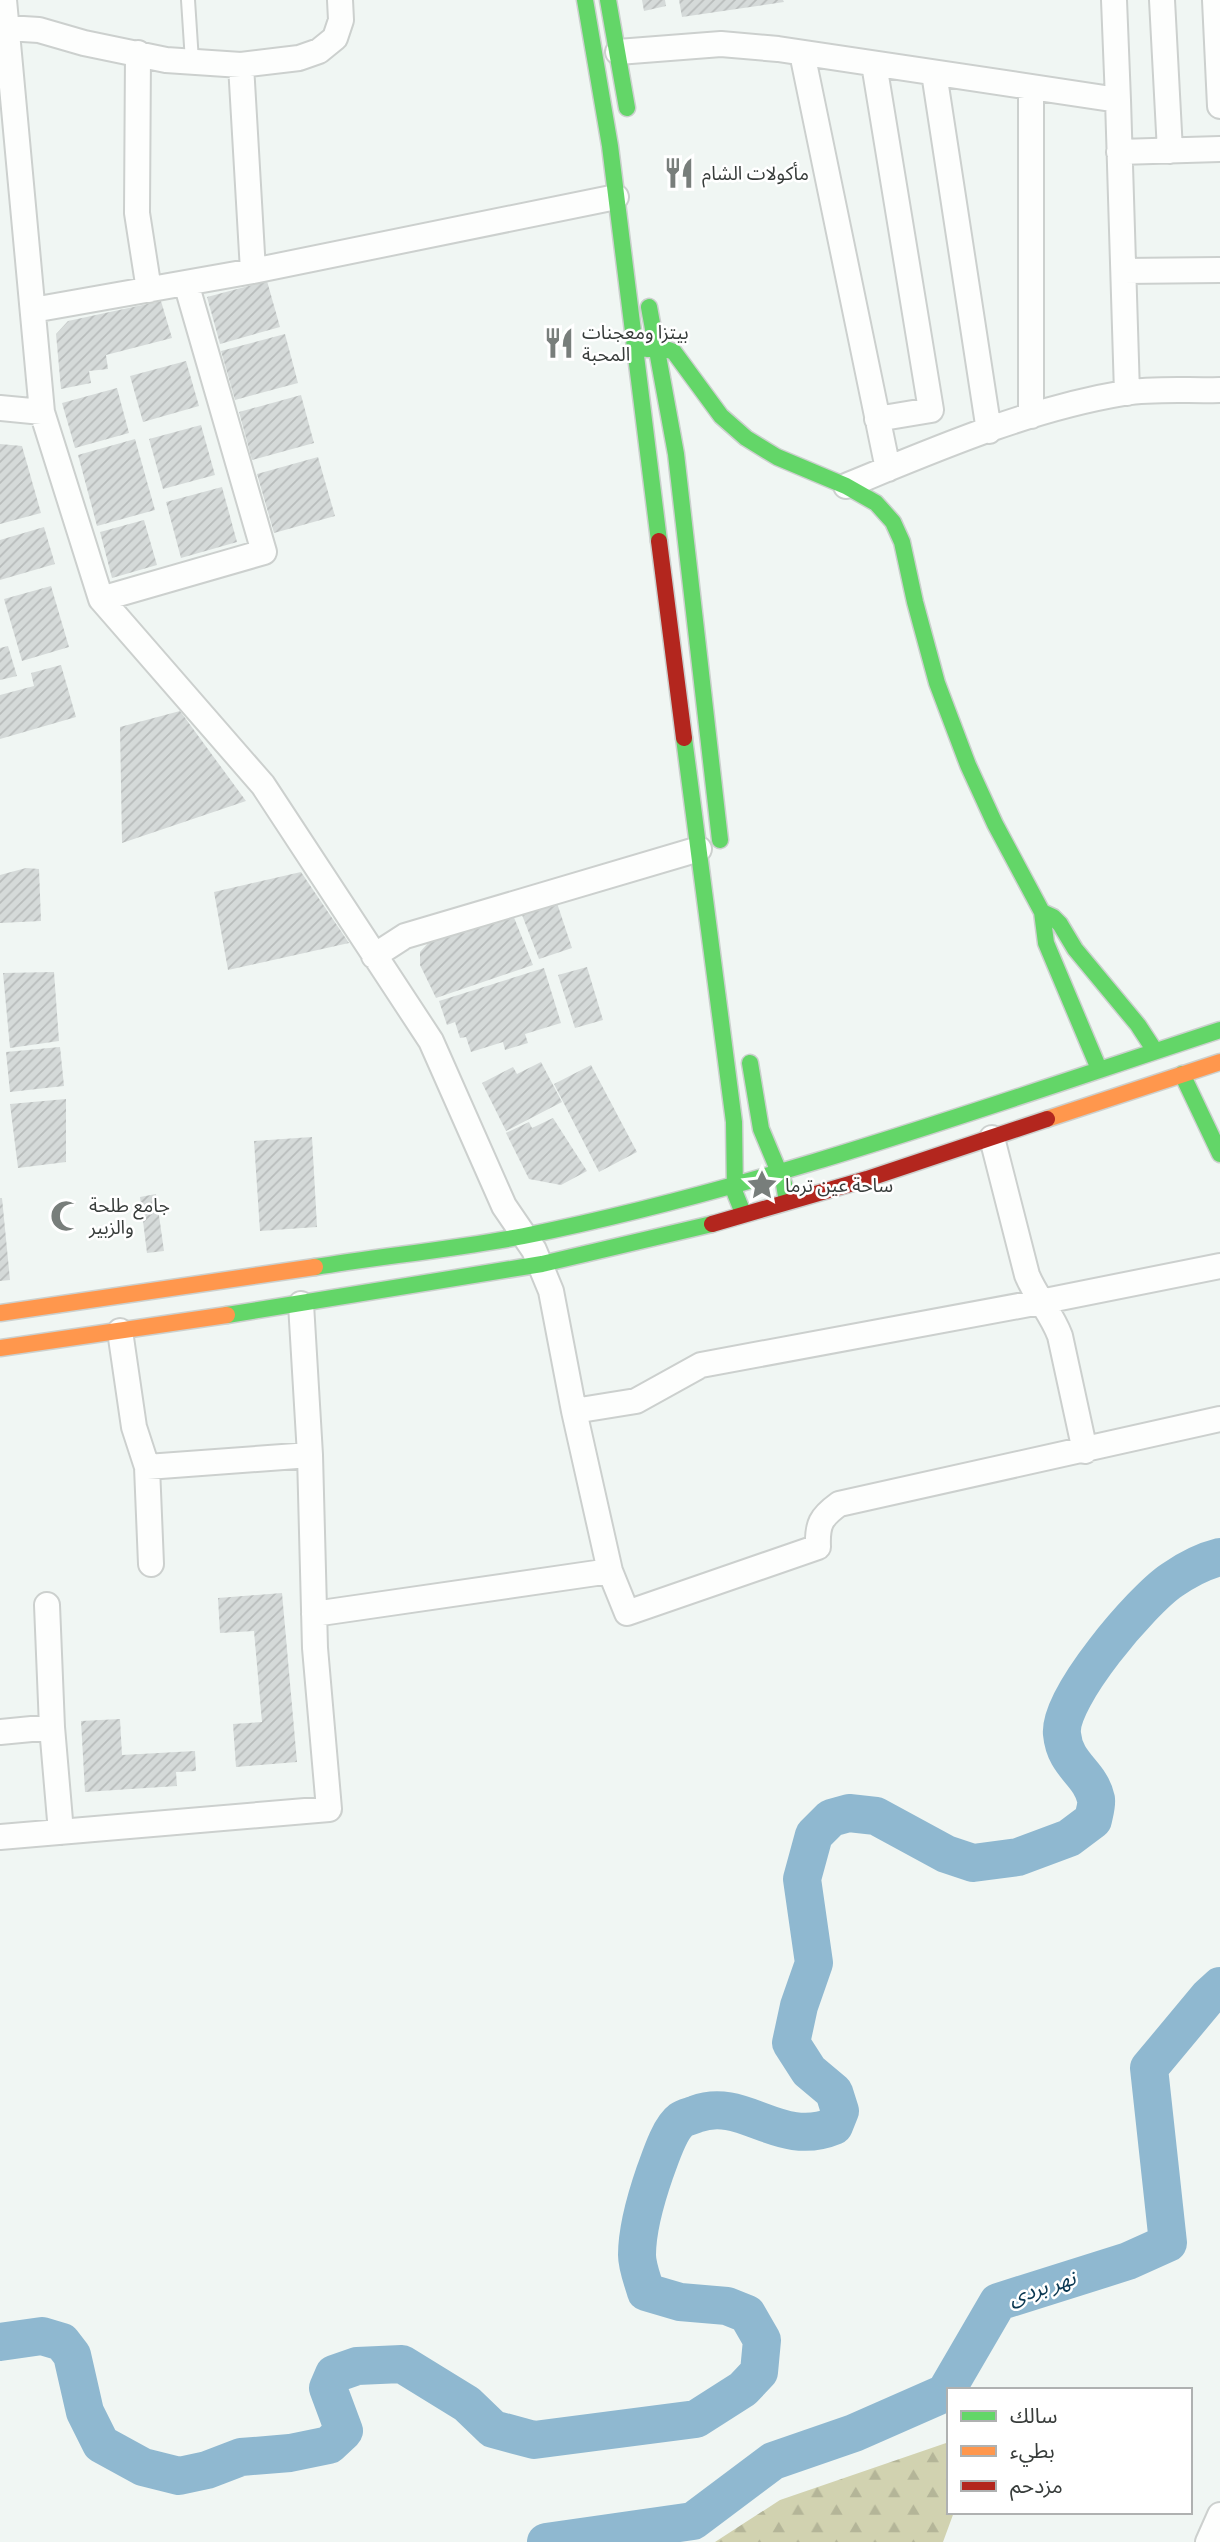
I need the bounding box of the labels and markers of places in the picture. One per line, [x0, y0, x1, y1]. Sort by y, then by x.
restaurant icon: مأكولات الشام [662, 156, 696, 190]
place label: مأكولات الشام [702, 162, 809, 188]
place label: بيتزا ومعجنات المحبة [582, 321, 689, 366]
restaurant icon: بيتزا ومعجنات المحبة [542, 326, 576, 360]
place icon: ساحة عين ترما [745, 1168, 779, 1202]
place label: ساحة عين ترما [785, 1174, 893, 1197]
place label: جامع طلحة والزبير [88, 1194, 170, 1239]
mosque icon: جامع طلحة والزبير [49, 1199, 83, 1233]

